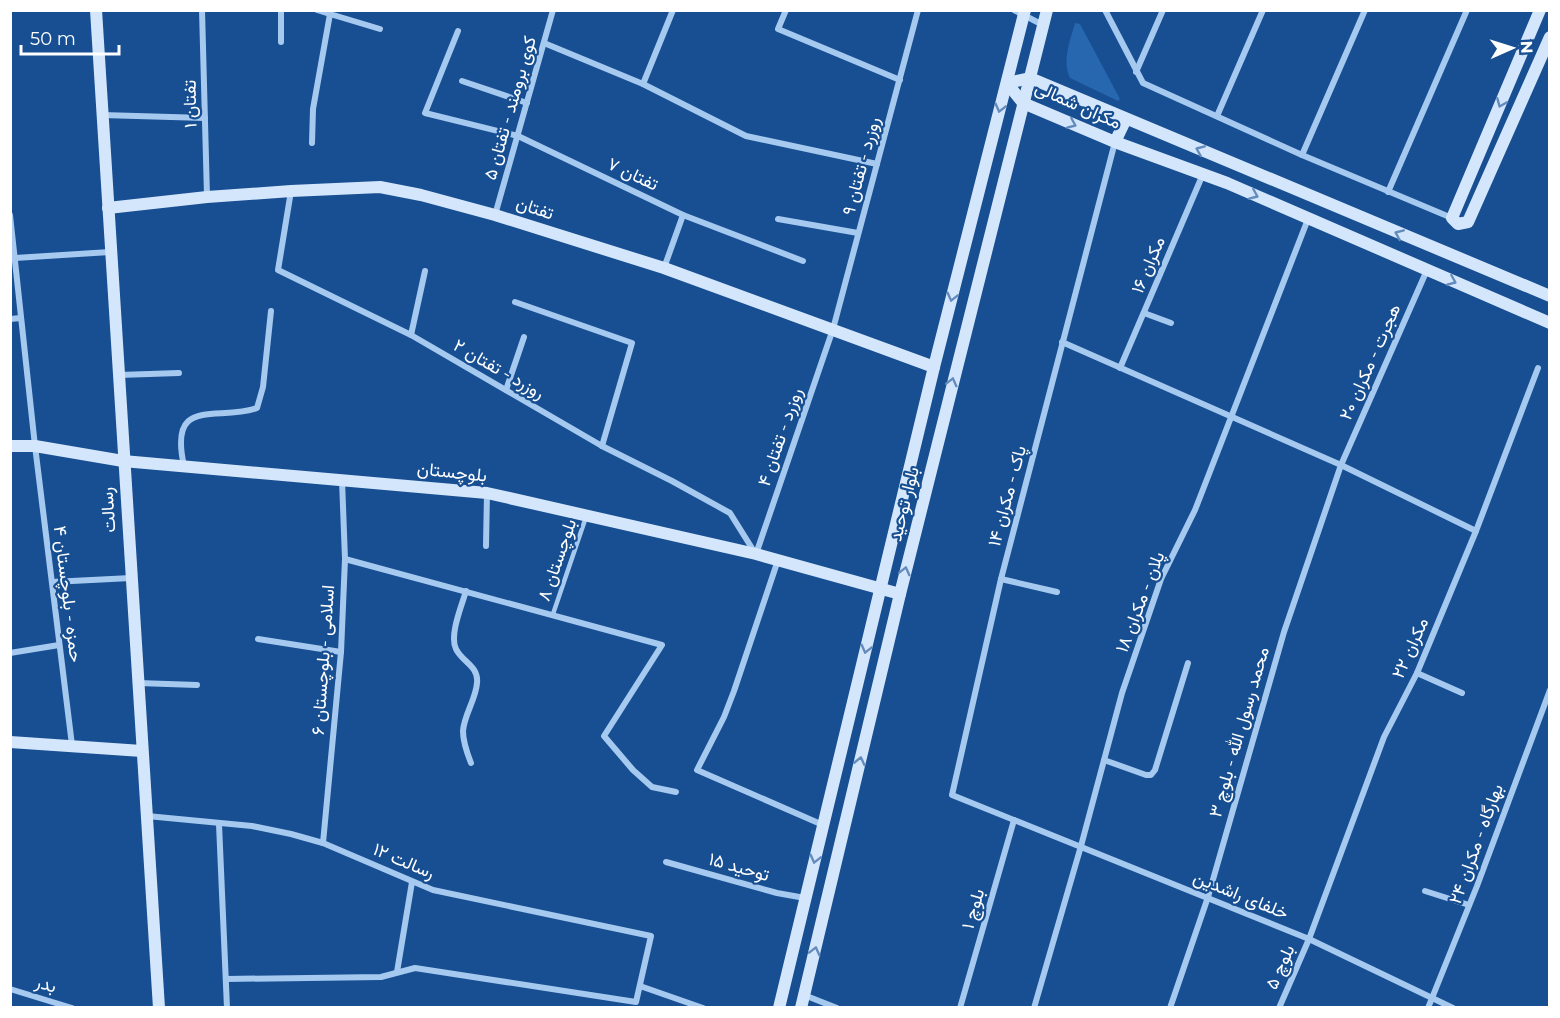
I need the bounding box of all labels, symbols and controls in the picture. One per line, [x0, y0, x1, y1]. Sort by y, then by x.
scale bar [21, 18, 118, 56]
north arrow [1482, 18, 1542, 78]
text: 50 m [30, 28, 76, 50]
street label: کوی برومند - تفتان ۵ [479, 34, 541, 182]
text: N [1517, 40, 1536, 54]
street label: مکران شمالی [1032, 76, 1124, 134]
street label: تفتان ۱ [179, 80, 201, 128]
one-way arrow [1496, 97, 1508, 108]
one-way arrow [995, 103, 1008, 113]
street label: روزرد - تفتان ۹ [837, 114, 885, 218]
one-way arrow [1066, 117, 1077, 129]
one-way arrow [1195, 145, 1206, 157]
street label: تفتان ۷ [604, 153, 662, 195]
one-way arrow [1247, 188, 1258, 200]
street label: تفتان [513, 192, 557, 224]
one-way arrow [1394, 229, 1405, 241]
street label: مکران ۱۶ [1126, 233, 1170, 297]
one-way arrow [1446, 274, 1457, 286]
one-way arrow [947, 291, 959, 302]
street label: هجرت - مکران ۲۰ [1335, 300, 1405, 424]
street label: روزرد - تفتان ۲ [449, 334, 549, 404]
one-way arrow [945, 377, 958, 387]
street label: روزرد - تفتان ۴ [753, 385, 807, 489]
street label: پاک - مکران ۱۴ [983, 443, 1032, 549]
street label: بلوچستان [416, 457, 488, 488]
street label: بلوار توحید [884, 465, 924, 543]
street label: رسالت [95, 486, 121, 534]
street label: بلوچستان ۸ [533, 516, 582, 604]
street label: حمزه - بلوچستان ۴ [48, 524, 87, 664]
street label: پلان - مکران ۱۸ [1111, 548, 1170, 656]
one-way arrow [898, 567, 911, 577]
street label: اسلامی - بلوچستان ۶ [307, 584, 340, 736]
street label: مکران ۲۲ [1387, 614, 1433, 682]
one-way arrow [860, 644, 873, 654]
street label: محمد رسول الله - بلوچ ۳ [1204, 644, 1275, 820]
one-way arrow [853, 756, 866, 766]
street label: بهارگاه - مکران ۲۴ [1444, 781, 1508, 907]
street label: رسالت ۱۲ [370, 838, 438, 884]
street label: توحید ۱۵ [706, 848, 772, 886]
one-way arrow [809, 854, 822, 864]
street label: خلفای راشدین [1190, 866, 1292, 924]
street label: بلوچ ۱ [957, 886, 990, 932]
street label: بلوچ ۵ [1261, 941, 1300, 993]
one-way arrow [807, 946, 820, 956]
street label: بدر [32, 970, 59, 998]

